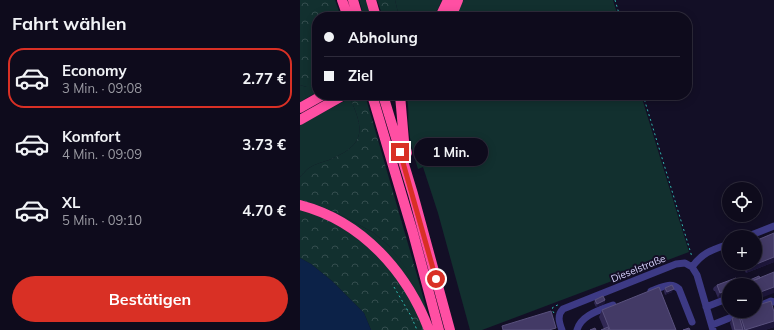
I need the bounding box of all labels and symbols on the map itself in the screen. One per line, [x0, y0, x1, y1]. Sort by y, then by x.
callout: 1 Min. [414, 138, 488, 166]
route end [391, 143, 409, 161]
street label: Dieselstraße [609, 252, 667, 285]
route start [427, 270, 445, 288]

